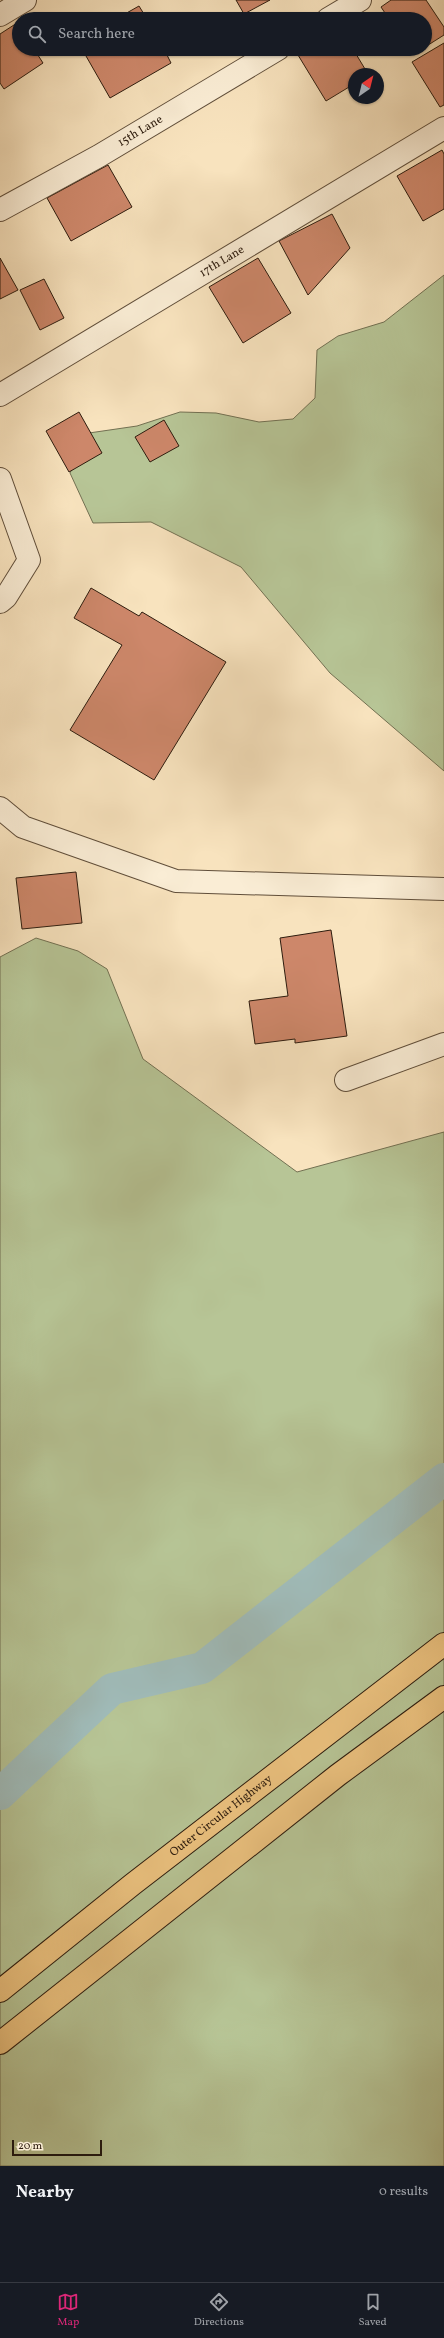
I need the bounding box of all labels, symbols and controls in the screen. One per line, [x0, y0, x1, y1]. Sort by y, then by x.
search box [12, 12, 432, 56]
icon: search [26, 23, 48, 45]
text: Search here [58, 24, 135, 45]
north arrow [348, 68, 384, 104]
street label: 15th Lane [115, 111, 166, 151]
street label: 17th Lane [196, 242, 248, 281]
street label: Outer Circular Highway [167, 1771, 276, 1861]
scale bar [12, 2138, 102, 2157]
text: 20 m [18, 2139, 42, 2154]
text: Nearby [16, 2181, 74, 2204]
text: 0 results [379, 2183, 428, 2201]
tab: Map [57, 2291, 79, 2330]
tab: Directions [194, 2291, 244, 2330]
tab: Saved [358, 2291, 387, 2330]

